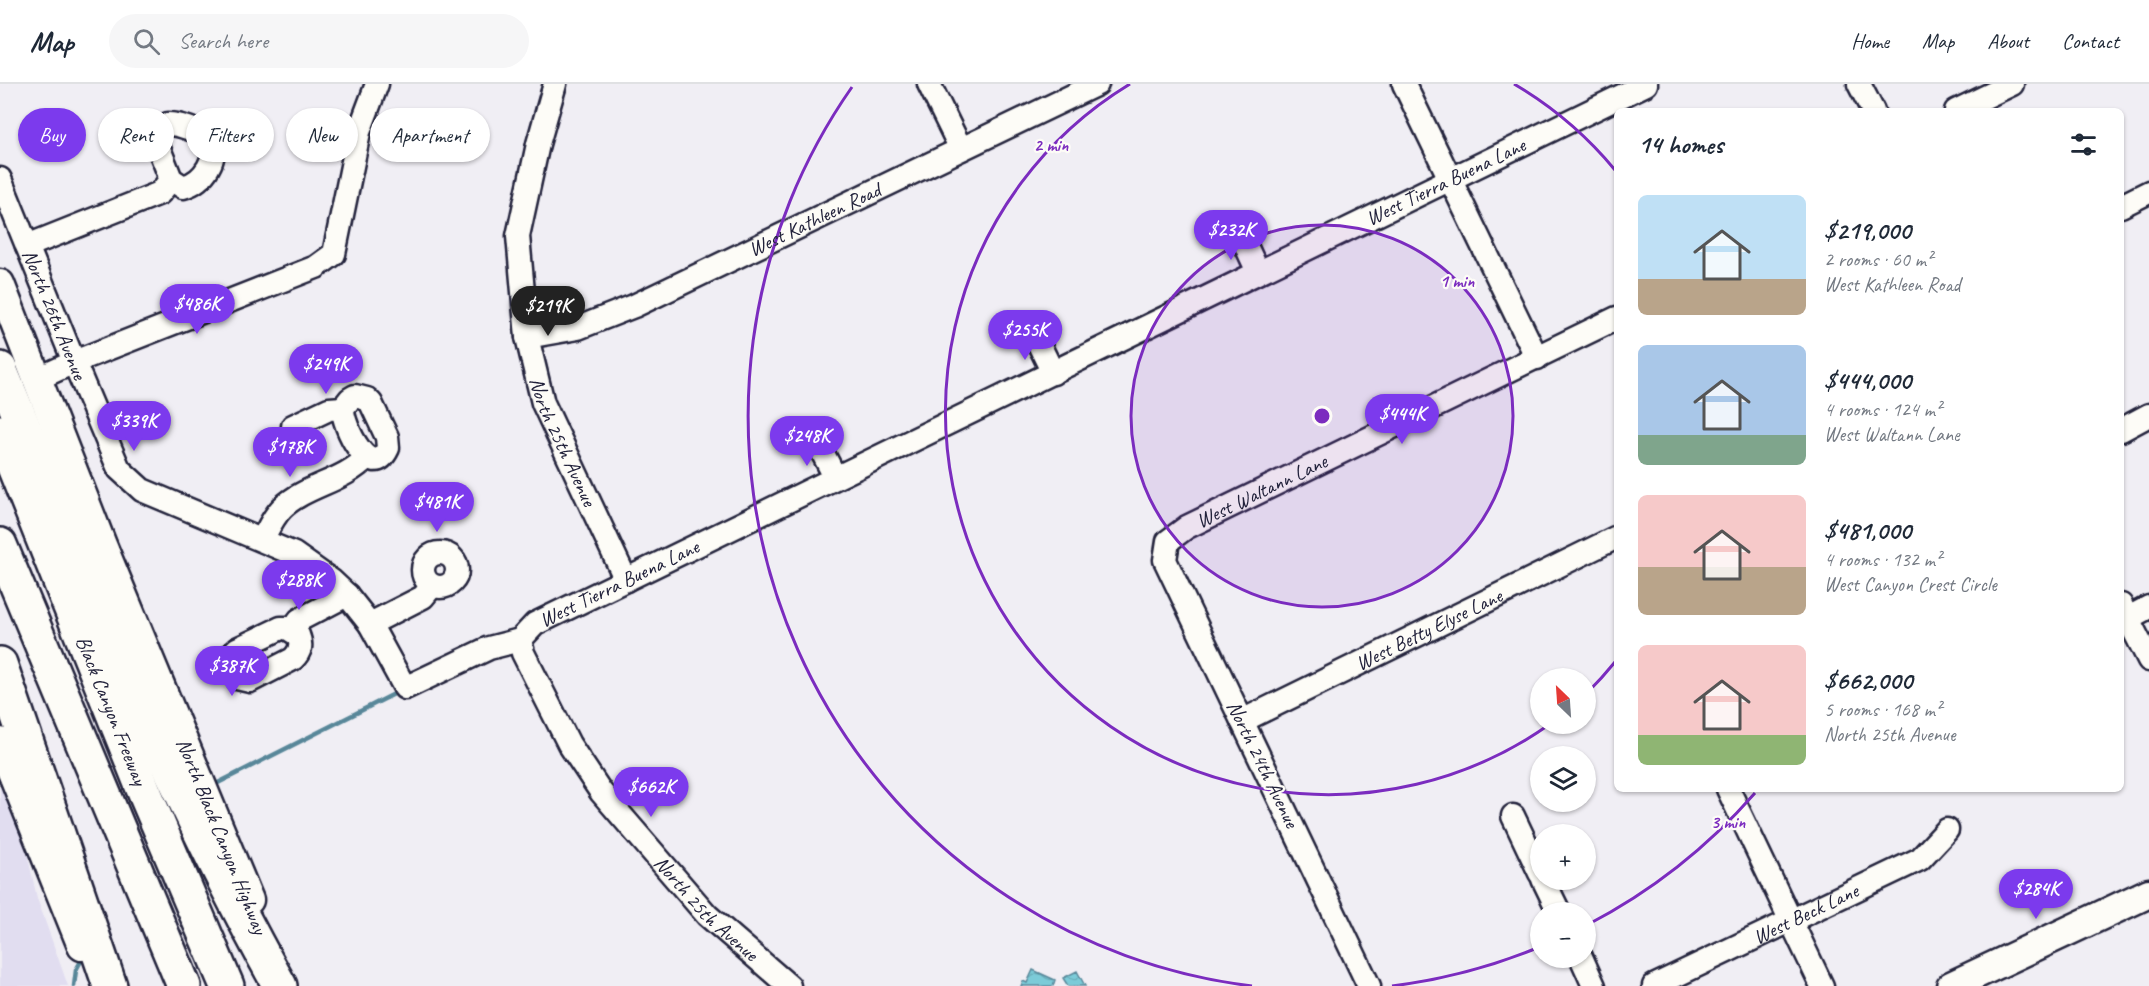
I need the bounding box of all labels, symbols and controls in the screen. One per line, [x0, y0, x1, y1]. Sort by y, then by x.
search box [109, 14, 529, 68]
text: Map [30, 24, 73, 59]
icon: search [130, 25, 163, 58]
text: Search here [178, 27, 268, 55]
text: Home [1851, 28, 1889, 54]
text: Map [1922, 28, 1954, 54]
text: About [1987, 28, 2029, 54]
text: Contact [2062, 28, 2119, 54]
chip: Buy [18, 108, 86, 162]
chip: Rent [98, 108, 174, 162]
chip: Filters [186, 108, 274, 162]
chip: New [286, 108, 358, 162]
chip: Apartment [370, 108, 490, 162]
text: 14 homes [1638, 128, 1723, 161]
icon: filters [2067, 128, 2100, 161]
street label: West Tierra Buena Lane [1362, 131, 1531, 231]
text: 2 min [1034, 134, 1069, 156]
street label: West Kathleen Road [744, 175, 888, 262]
pin: $232K [1189, 210, 1273, 261]
text: $219,000 [1824, 214, 1911, 247]
text: $232K [1208, 217, 1254, 242]
icon: home [1686, 219, 1758, 291]
street label: North 26th Avenue [17, 245, 93, 384]
text: 2 rooms · 60 m² [1824, 247, 1932, 272]
text: 1 min [1440, 270, 1475, 292]
text: West Kathleen Road [1824, 272, 1960, 297]
pin: $486K [155, 284, 239, 335]
pin: $219K [506, 286, 590, 337]
text: $486K [174, 291, 220, 316]
text: $219K [525, 293, 571, 318]
pin: $255K [983, 310, 1067, 361]
text: $255K [1002, 317, 1048, 342]
pin: $249K [284, 344, 368, 395]
text: $249K [303, 351, 349, 376]
text: $444,000 [1824, 364, 1911, 397]
icon: home [1686, 369, 1758, 441]
street label: North 25th Avenue [524, 375, 603, 511]
pin: $444K [1360, 394, 1444, 445]
text: 4 rooms · 124 m² [1824, 397, 1941, 422]
pin: $339K [92, 401, 176, 452]
text: $444K [1379, 401, 1425, 426]
centre of rings [1312, 406, 1332, 426]
text: $339K [111, 408, 157, 433]
pin: $248K [765, 416, 849, 467]
text: West Waltann Lane [1824, 422, 1960, 447]
text: $248K [784, 423, 830, 448]
pin: $178K [248, 427, 332, 478]
text: $178K [267, 434, 313, 459]
street label: West Waltann Lane [1192, 447, 1332, 534]
pin: $481K [395, 482, 479, 533]
text: $481K [414, 489, 460, 514]
text: $481,000 [1824, 514, 1911, 547]
icon: home [1686, 519, 1758, 591]
street label: West Tierra Buena Lane [535, 533, 704, 633]
text: 4 rooms · 132 m² [1824, 547, 1941, 572]
pin: $288K [257, 560, 341, 611]
text: $288K [276, 567, 322, 592]
text: West Canyon Crest Circle [1824, 572, 1997, 597]
street label: West Betty Elyse Lane [1351, 582, 1507, 676]
street label: Black Canyon Freeway [70, 632, 154, 790]
pin: $387K [190, 646, 274, 697]
text: $387K [209, 653, 255, 678]
text: $662,000 [1824, 664, 1912, 697]
north arrow [1530, 668, 1596, 734]
map controls [1530, 668, 1596, 968]
icon: home [1686, 669, 1758, 741]
street label: North 24th Avenue [1221, 696, 1305, 833]
text: 5 rooms · 168 m² [1824, 697, 1941, 722]
text: North 25th Avenue [1824, 722, 1955, 747]
street label: North Black Canyon Highway [171, 734, 274, 940]
button: layers [1530, 746, 1596, 812]
pin: $662K [609, 767, 693, 818]
text: $662K [628, 774, 675, 799]
text: 3 min [1711, 811, 1746, 833]
button: + [1530, 824, 1596, 890]
street label: North 25th Avenue [649, 850, 765, 967]
pin: $284K [1994, 869, 2078, 920]
text: $284K [2013, 876, 2059, 901]
street label: West Beck Lane [1749, 877, 1864, 950]
button: − [1530, 902, 1596, 968]

